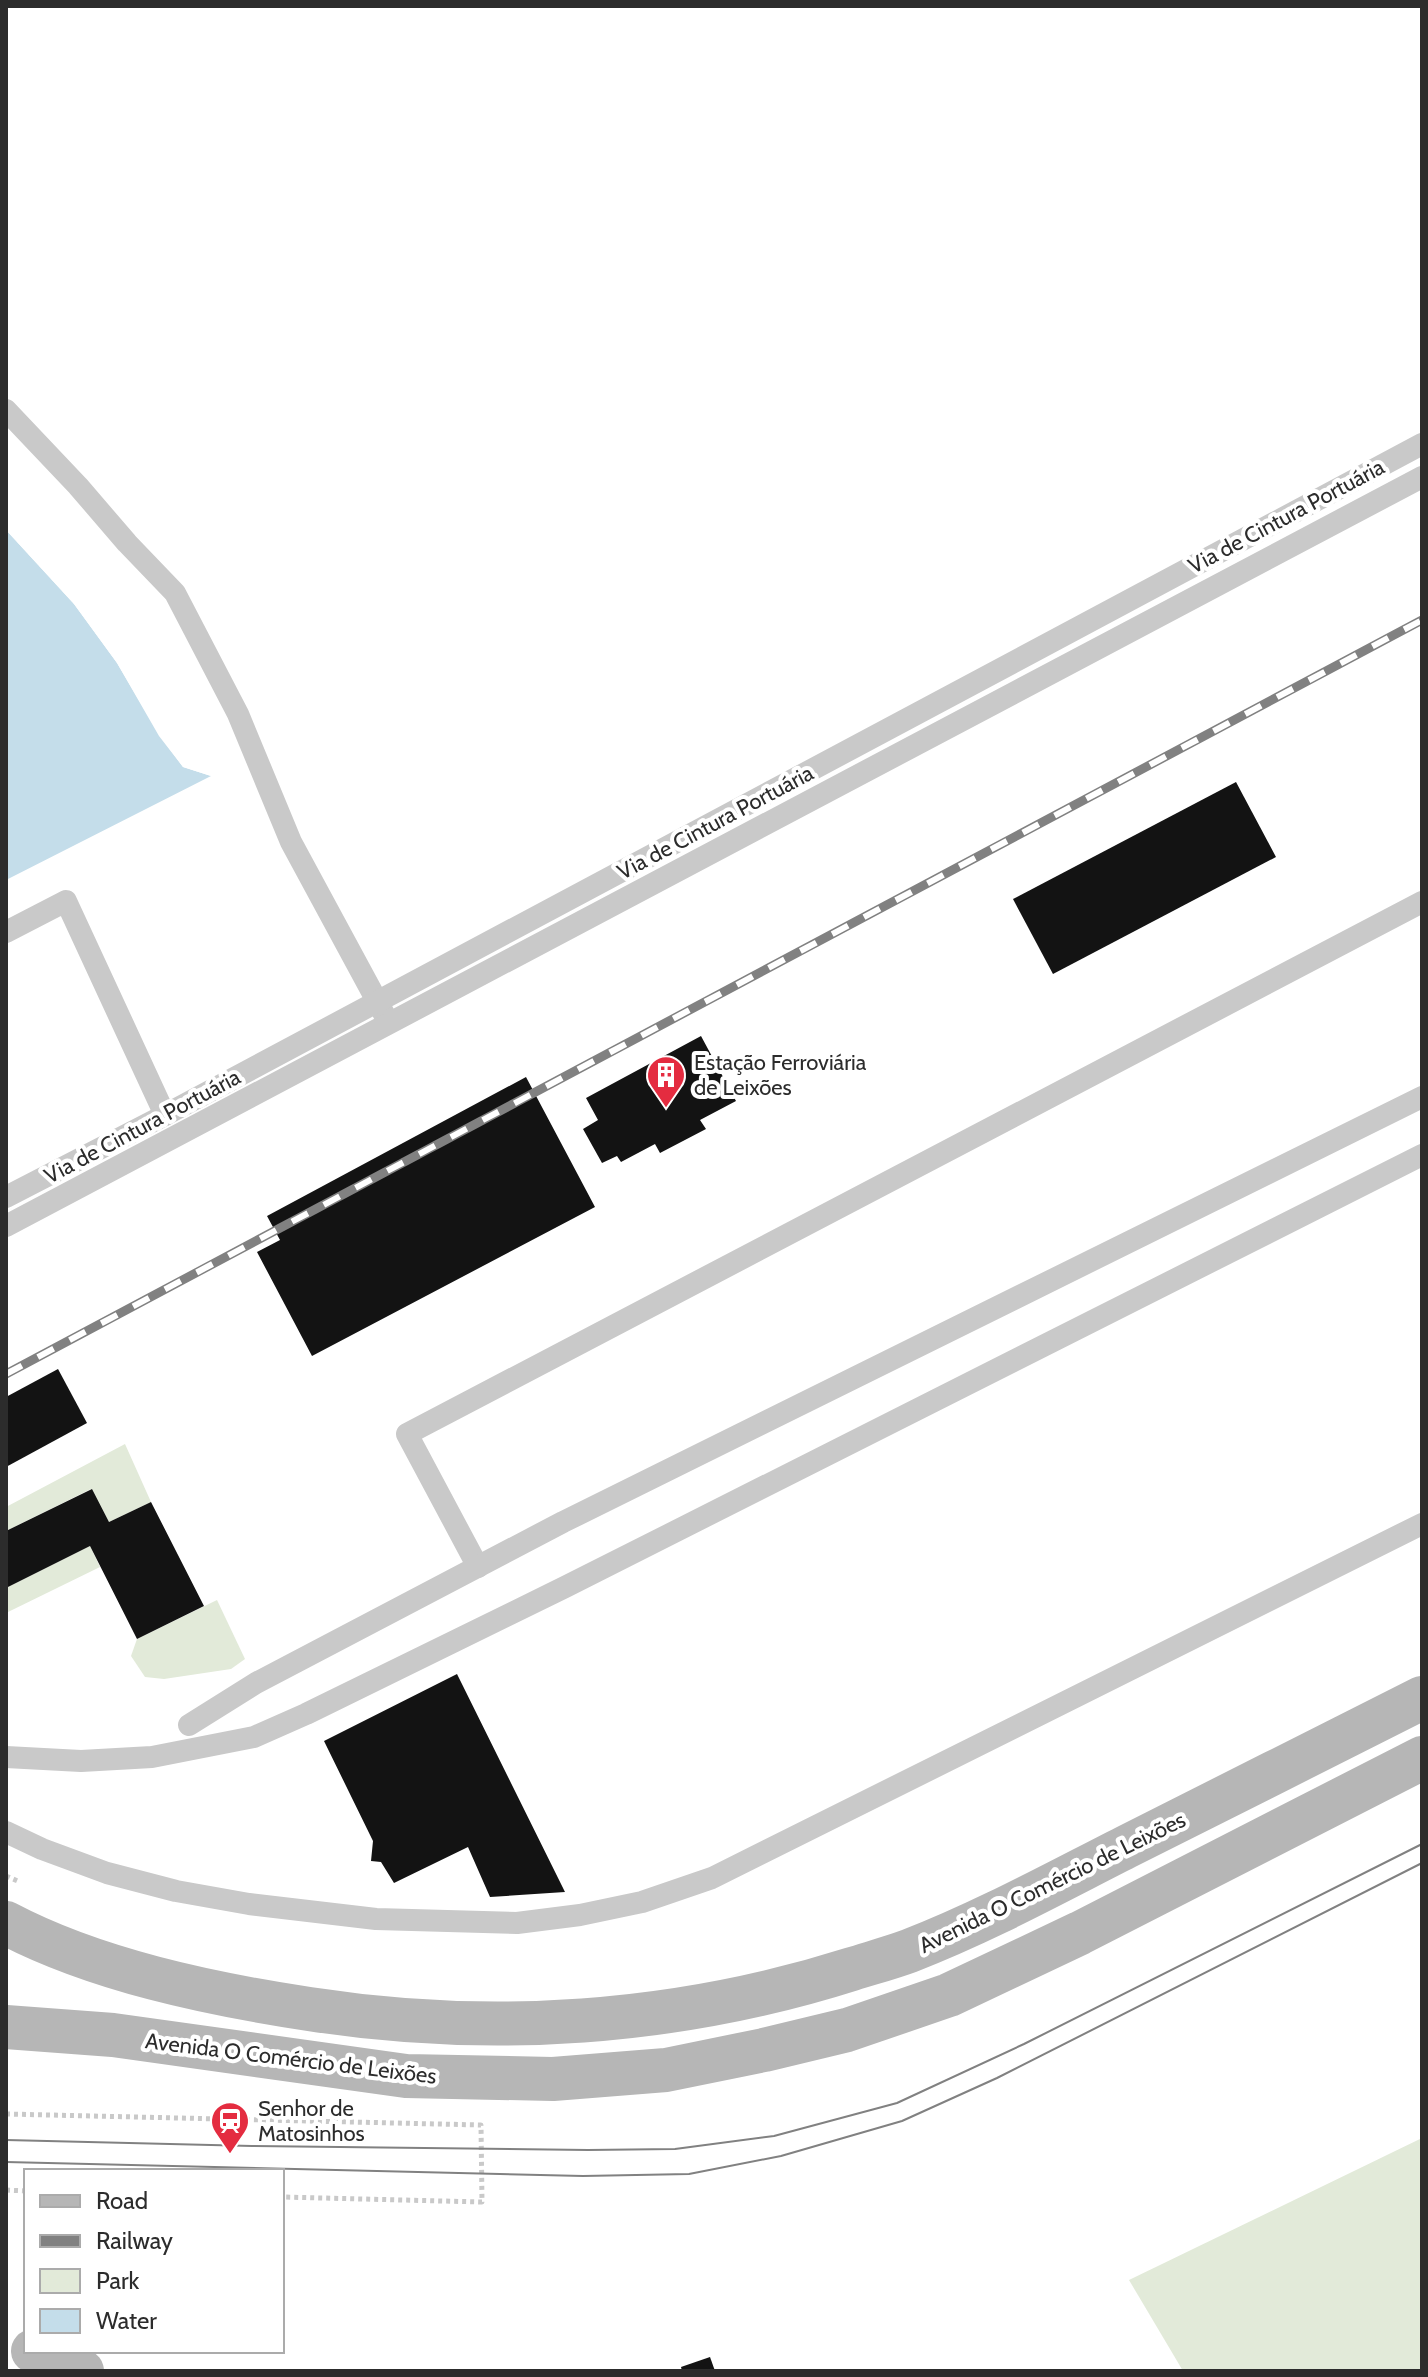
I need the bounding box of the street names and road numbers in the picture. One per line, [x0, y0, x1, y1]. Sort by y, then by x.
street label: Via de Cintura Portuária [1184, 453, 1389, 580]
street label: Via de Cintura Portuária [613, 759, 818, 886]
street label: Via de Cintura Portuária [40, 1063, 245, 1190]
street label: Avenida O Comércio de Leixões [915, 1806, 1190, 1959]
street label: Avenida O Comércio de Leixões [144, 2027, 438, 2090]

